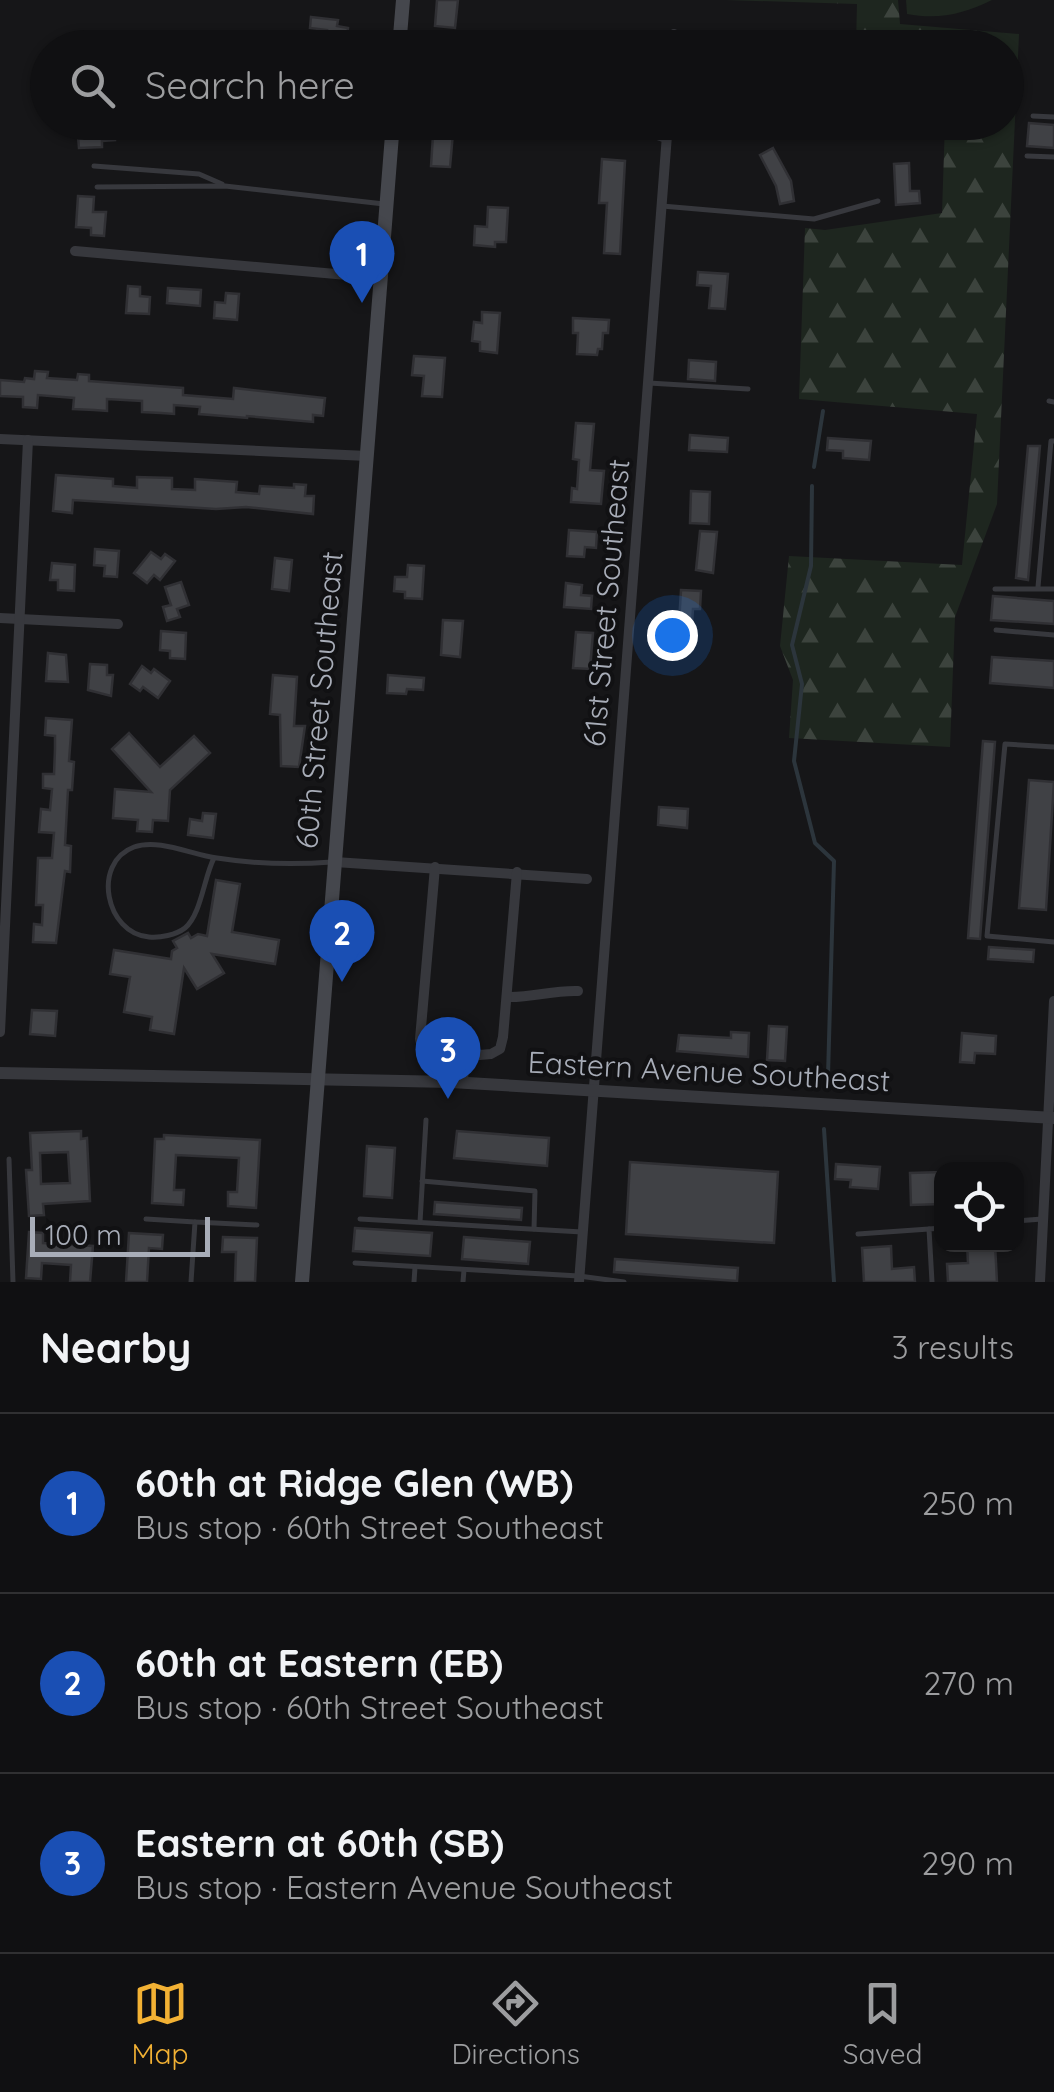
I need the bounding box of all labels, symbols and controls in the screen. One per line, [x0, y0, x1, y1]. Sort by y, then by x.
search box [30, 30, 1024, 140]
icon: search [65, 58, 120, 113]
text: Search here [145, 61, 355, 109]
pin: 1 [330, 220, 394, 303]
street label: 61st Street Southeast [575, 458, 638, 748]
street label: 60th Street Southeast [287, 550, 351, 850]
your location [647, 610, 698, 661]
pin: 2 [310, 900, 374, 982]
pin: 3 [416, 1016, 480, 1099]
street label: Eastern Avenue Southeast [527, 1043, 891, 1099]
map controls [934, 1162, 1024, 1252]
button: locate [934, 1162, 1024, 1252]
scale bar [30, 1212, 210, 1256]
text: 100 m [45, 1217, 122, 1252]
text: Nearby [40, 1321, 191, 1374]
text: 3 results [892, 1327, 1014, 1367]
text: 60th at Ridge Glen (WB) [135, 1459, 573, 1507]
text: 1 [66, 1483, 79, 1523]
text: 250 m [922, 1483, 1014, 1523]
text: Bus stop · 60th Street Southeast [135, 1507, 604, 1547]
text: 60th at Eastern (EB) [135, 1639, 503, 1687]
text: 2 [63, 1663, 82, 1703]
text: 270 m [923, 1663, 1014, 1703]
text: Bus stop · 60th Street Southeast [135, 1687, 604, 1727]
text: Eastern at 60th (SB) [135, 1819, 504, 1867]
text: 3 [64, 1843, 81, 1883]
text: 290 m [921, 1843, 1014, 1883]
text: Bus stop · Eastern Avenue Southeast [135, 1867, 673, 1907]
tab: Map [131, 1976, 189, 2071]
tab: Directions [451, 1976, 580, 2071]
tab: Saved [843, 1976, 923, 2071]

